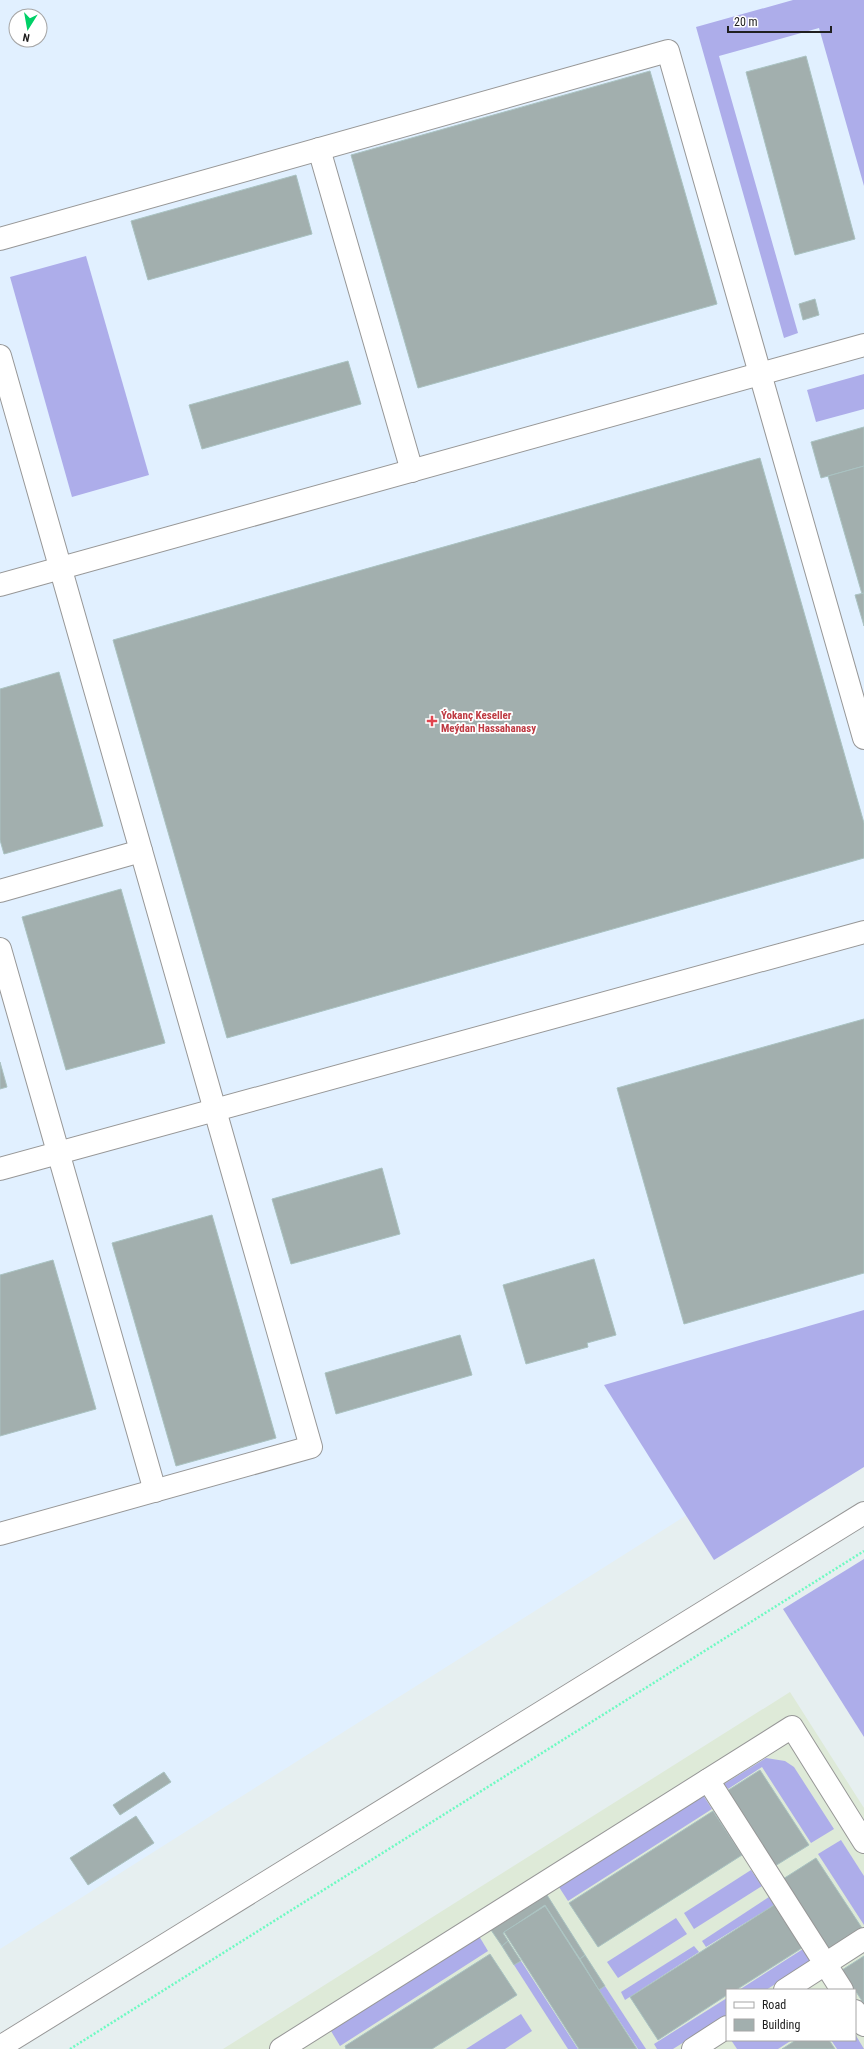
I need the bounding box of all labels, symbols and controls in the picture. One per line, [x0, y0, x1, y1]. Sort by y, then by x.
north arrow [8, 8, 48, 48]
scale bar [728, 8, 831, 34]
text: 20 m [734, 15, 758, 29]
text: N [21, 30, 31, 44]
place label: Ýokanç Keseller Meýdan Hassahanasy [441, 709, 536, 735]
marker: Ýokanç Keseller Meýdan Hassahanasy [426, 715, 438, 727]
legend [726, 1989, 856, 2041]
text: Road [762, 1998, 786, 2012]
text: Building [762, 2018, 800, 2032]

